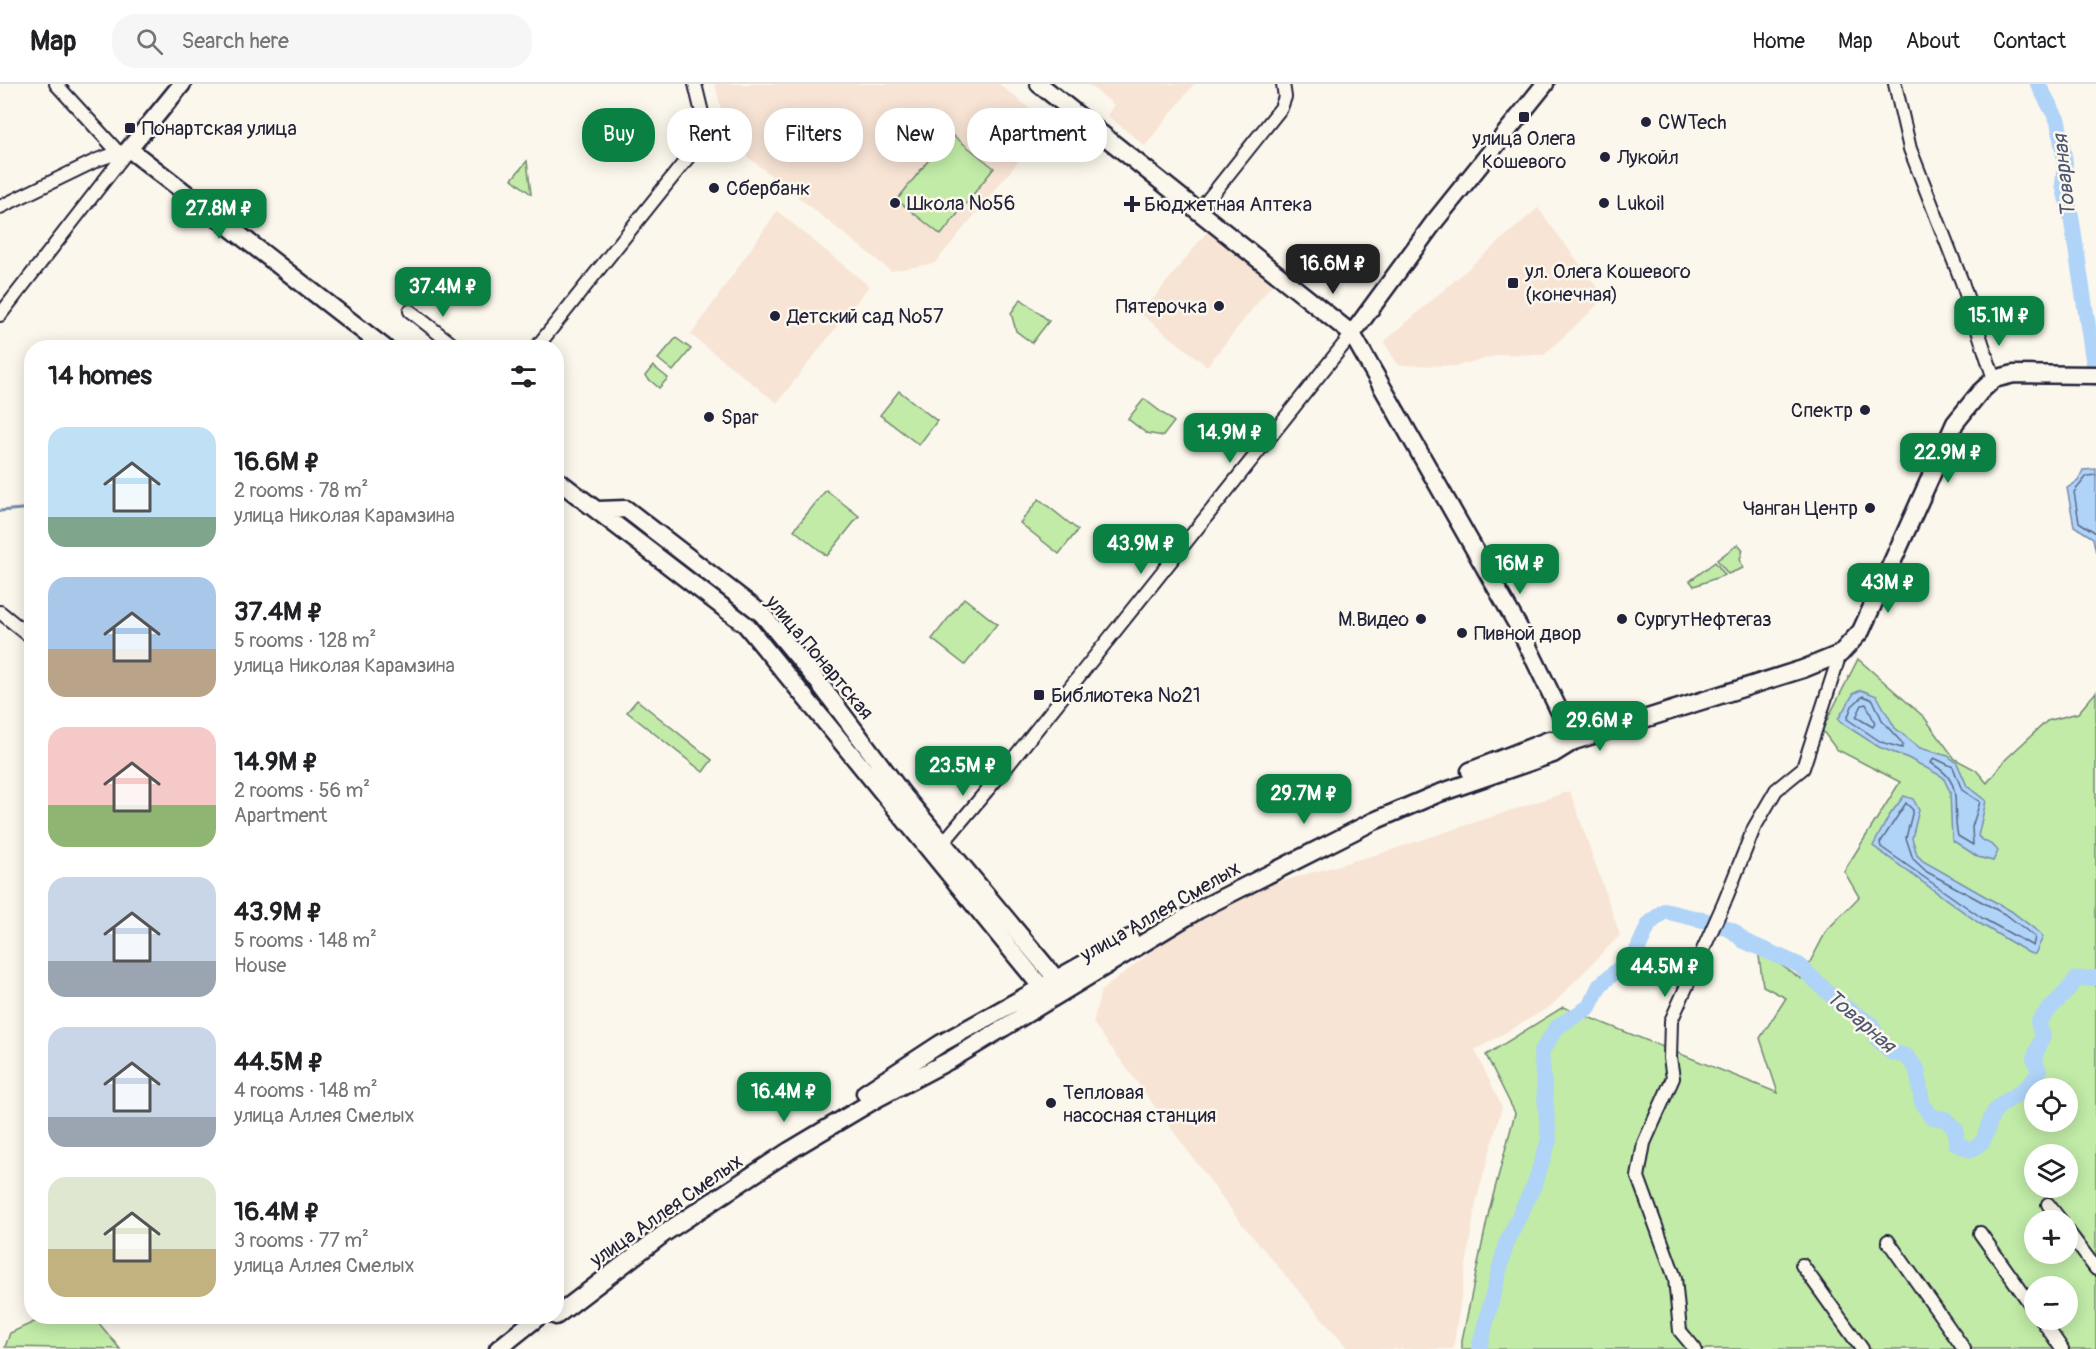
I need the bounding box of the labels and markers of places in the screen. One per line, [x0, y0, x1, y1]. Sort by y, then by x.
marker: улица Олега Кошевого [1517, 110, 1531, 124]
place label: CWTech [1658, 110, 1727, 135]
marker: CWTech [1639, 115, 1653, 129]
place label: Понартская улица [142, 116, 297, 141]
marker: Понартская улица [123, 121, 137, 135]
place label: улица Олега Кошевого [1471, 126, 1576, 174]
place label: Лукойл [1616, 145, 1679, 170]
marker: Лукойл [1598, 150, 1612, 164]
place label: Сбербанк [726, 176, 810, 201]
marker: Сбербанк [707, 181, 721, 195]
pin: 27.8M ₽ [164, 189, 274, 240]
place label: Школа №56 [907, 191, 1015, 216]
place label: Lukoil [1616, 191, 1665, 216]
place label: Бюджетная Аптека [1144, 192, 1312, 217]
marker: Школа №56 [888, 196, 902, 210]
marker: Lukoil [1597, 196, 1611, 210]
marker: Бюджетная Аптека [1125, 197, 1139, 211]
pin: 16.6M ₽ [1278, 244, 1388, 295]
place label: ул. Олега Кошевого (конечная) [1524, 259, 1691, 307]
pin: 37.4M ₽ [388, 267, 498, 318]
marker: ул. Олега Кошевого (конечная) [1506, 276, 1520, 290]
place label: Пятерочка [1116, 294, 1207, 319]
pin: 15.1M ₽ [1944, 296, 2054, 347]
marker: Пятерочка [1212, 299, 1226, 313]
place label: Детский сад №57 [786, 304, 944, 329]
marker: Детский сад №57 [768, 309, 782, 323]
place label: Спектр [1791, 398, 1853, 423]
marker: Спектр [1858, 403, 1872, 417]
place label: Spar [721, 405, 759, 430]
marker: Spar [702, 410, 716, 424]
pin: 14.9M ₽ [1175, 413, 1285, 464]
pin: 22.9M ₽ [1893, 433, 2003, 484]
place label: Чанган Центр [1743, 496, 1858, 521]
marker: Чанган Центр [1863, 501, 1877, 515]
pin: 43.9M ₽ [1086, 524, 1196, 575]
pin: 16M ₽ [1478, 544, 1562, 595]
pin: 43M ₽ [1846, 563, 1930, 614]
place label: M.Видео [1338, 607, 1409, 632]
place label: СургутНефтегаз [1634, 607, 1772, 632]
marker: M.Видео [1414, 612, 1428, 626]
marker: СургутНефтегаз [1615, 612, 1629, 626]
place label: Пивной двор [1474, 621, 1581, 646]
marker: Пивной двор [1455, 626, 1469, 640]
place label: Библиотека №21 [1051, 683, 1201, 708]
marker: Библиотека №21 [1032, 688, 1046, 702]
pin: 29.6M ₽ [1545, 701, 1655, 752]
pin: 23.5M ₽ [908, 746, 1018, 797]
pin: 29.7M ₽ [1249, 774, 1359, 825]
pin: 44.5M ₽ [1610, 947, 1720, 998]
pin: 16.4M ₽ [729, 1072, 839, 1123]
place label: Тепловая насосная станция [1063, 1080, 1216, 1128]
marker: Тепловая насосная станция [1044, 1096, 1058, 1110]

